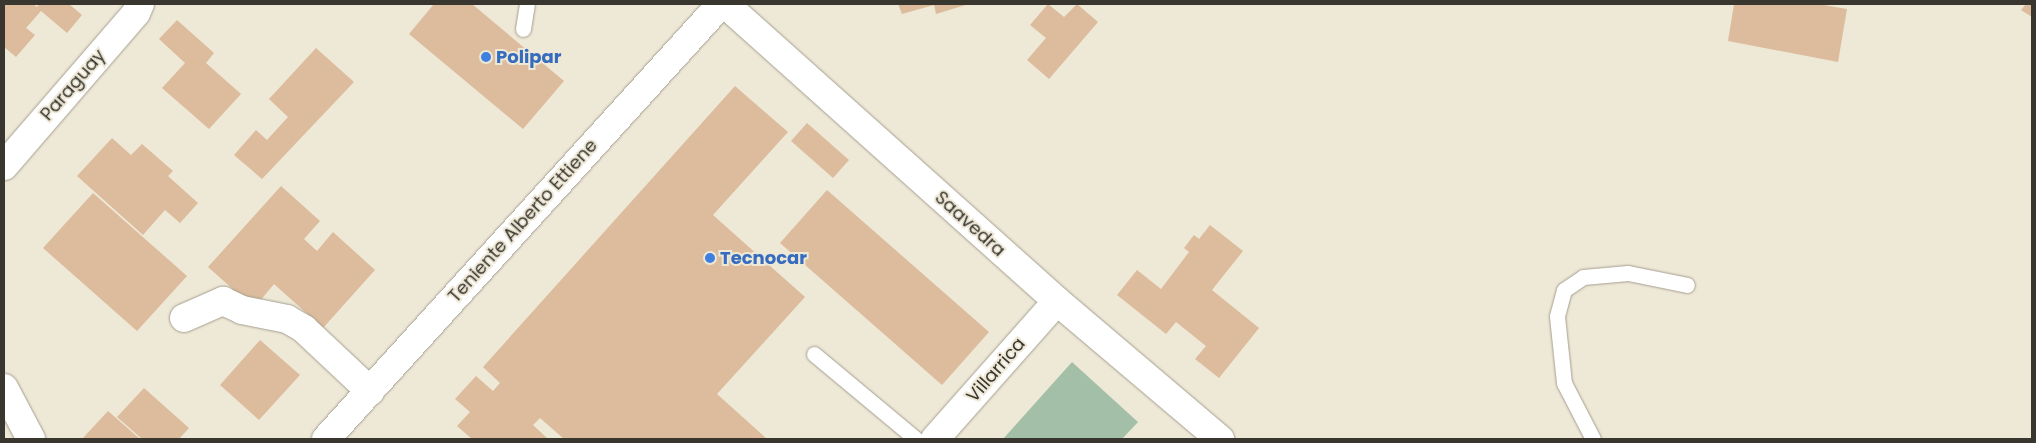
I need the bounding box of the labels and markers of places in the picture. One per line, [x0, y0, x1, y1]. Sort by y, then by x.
place label: Polipar [496, 46, 561, 68]
marker: Polipar [480, 51, 492, 63]
place label: Tecnocar [720, 247, 807, 269]
marker: Tecnocar [704, 252, 716, 264]

